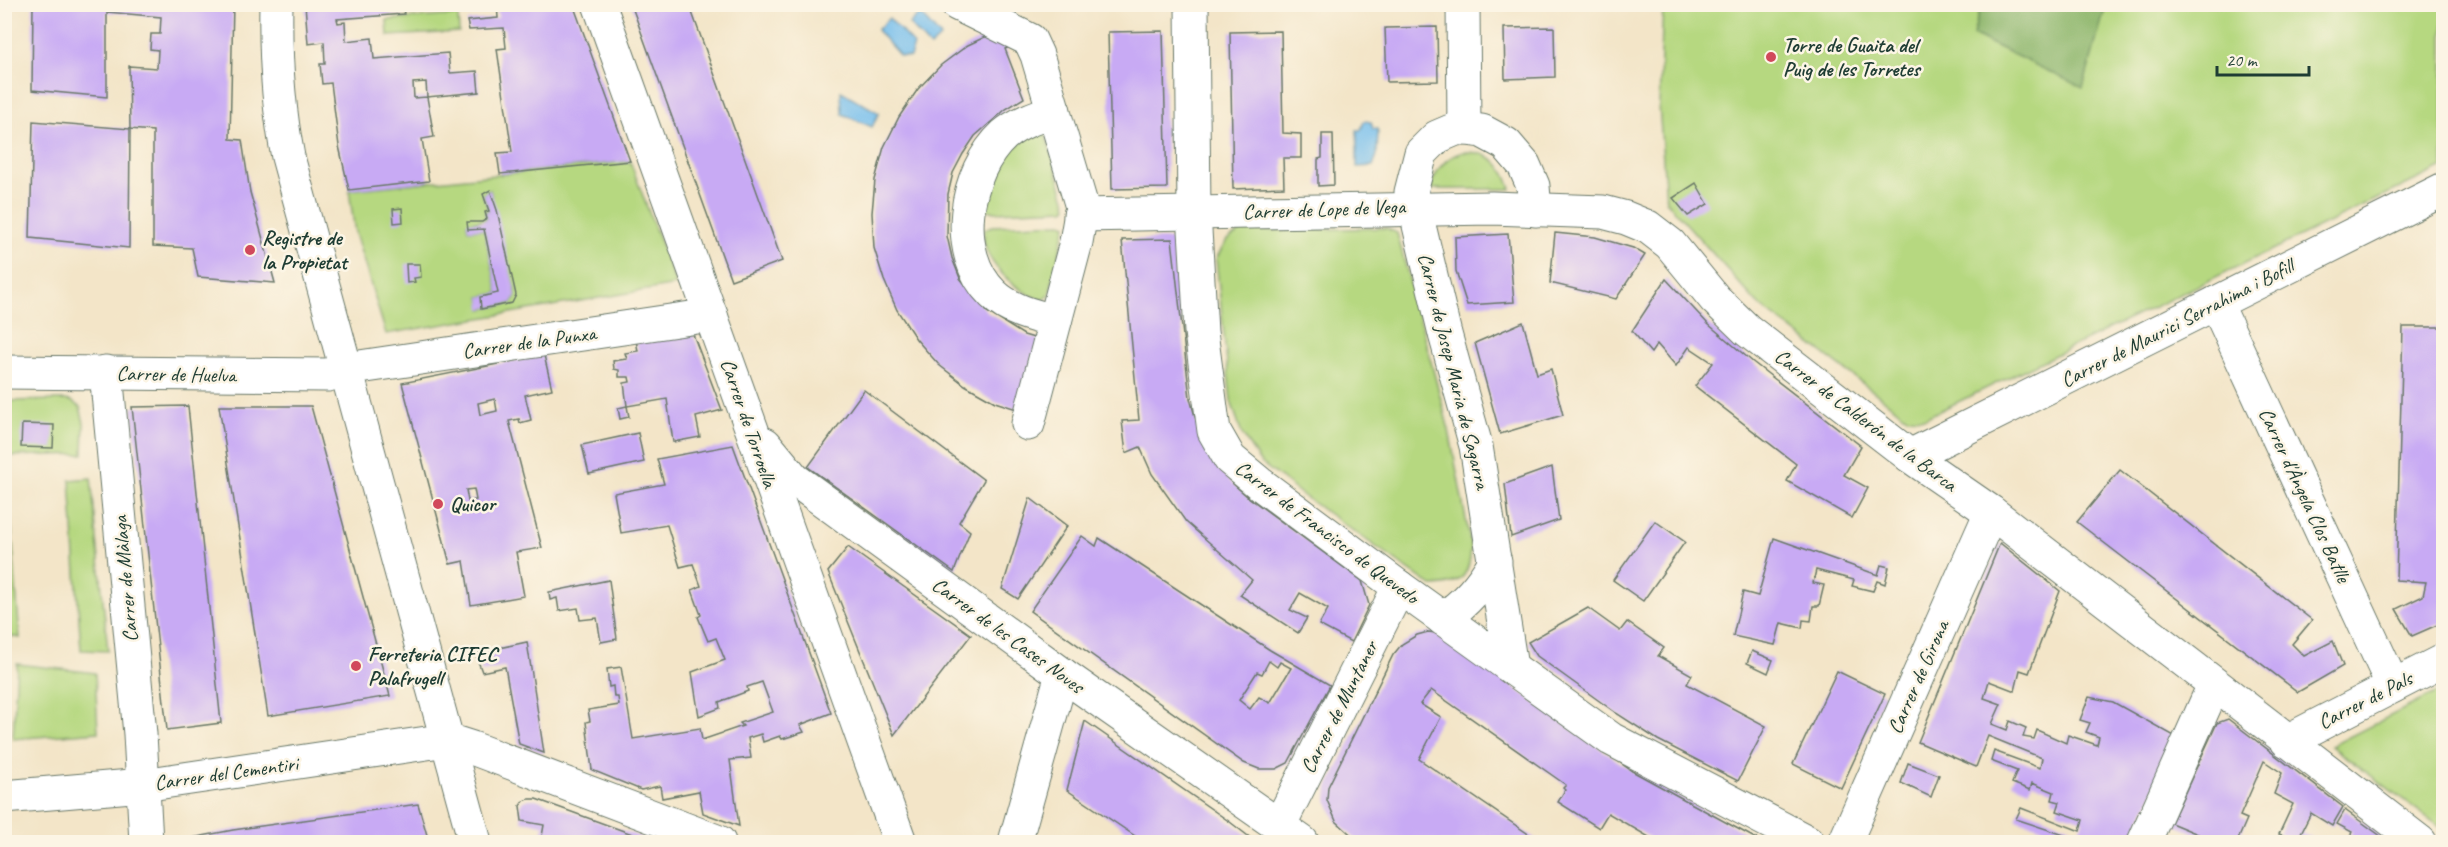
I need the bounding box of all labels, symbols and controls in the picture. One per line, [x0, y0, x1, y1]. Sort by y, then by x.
place label: Torre de Guaita del Puig de les Torretes [1783, 32, 1922, 82]
scale bar [2217, 39, 2308, 77]
text: 20 m [2226, 49, 2259, 71]
marker: Torre de Guaita del Puig de les Torretes [1764, 50, 1778, 64]
street label: Carrer de Lope de Vega [1242, 193, 1407, 225]
place label: Registre de la Propietat [262, 225, 350, 275]
marker: Registre de la Propietat [243, 243, 257, 257]
street label: Carrer de Josep Maria de Sagarra [1412, 250, 1496, 494]
street label: Carrer de Maurici Serrahima i Bofill [2056, 251, 2301, 393]
street label: Carrer de la Punxa [461, 319, 600, 364]
street label: Carrer de Calderón de la Barca [1770, 343, 1964, 498]
street label: Carrer de Torroella [715, 355, 784, 493]
street label: Carrer de Huelva [116, 360, 238, 388]
street label: Carrer d'Àngela Clos Batlle [2253, 404, 2357, 588]
street label: Carrer de Francisco de Quevedo [1230, 454, 1426, 611]
place label: Quicor [450, 491, 497, 517]
marker: Quicor [431, 497, 445, 511]
street label: Carrer de Màlaga [106, 513, 143, 643]
street label: Carrer de les Cases Noves [927, 571, 1090, 700]
street label: Carrer de Girona [1881, 614, 1956, 738]
street label: Carrer de Muntaner [1294, 635, 1384, 778]
place label: Ferreteria CIFEC Palafrugell [368, 641, 500, 691]
marker: Ferreteria CIFEC Palafrugell [349, 659, 363, 673]
street label: Carrer de Pals [2313, 664, 2418, 735]
street label: Carrer del Cementiri [153, 750, 302, 796]

